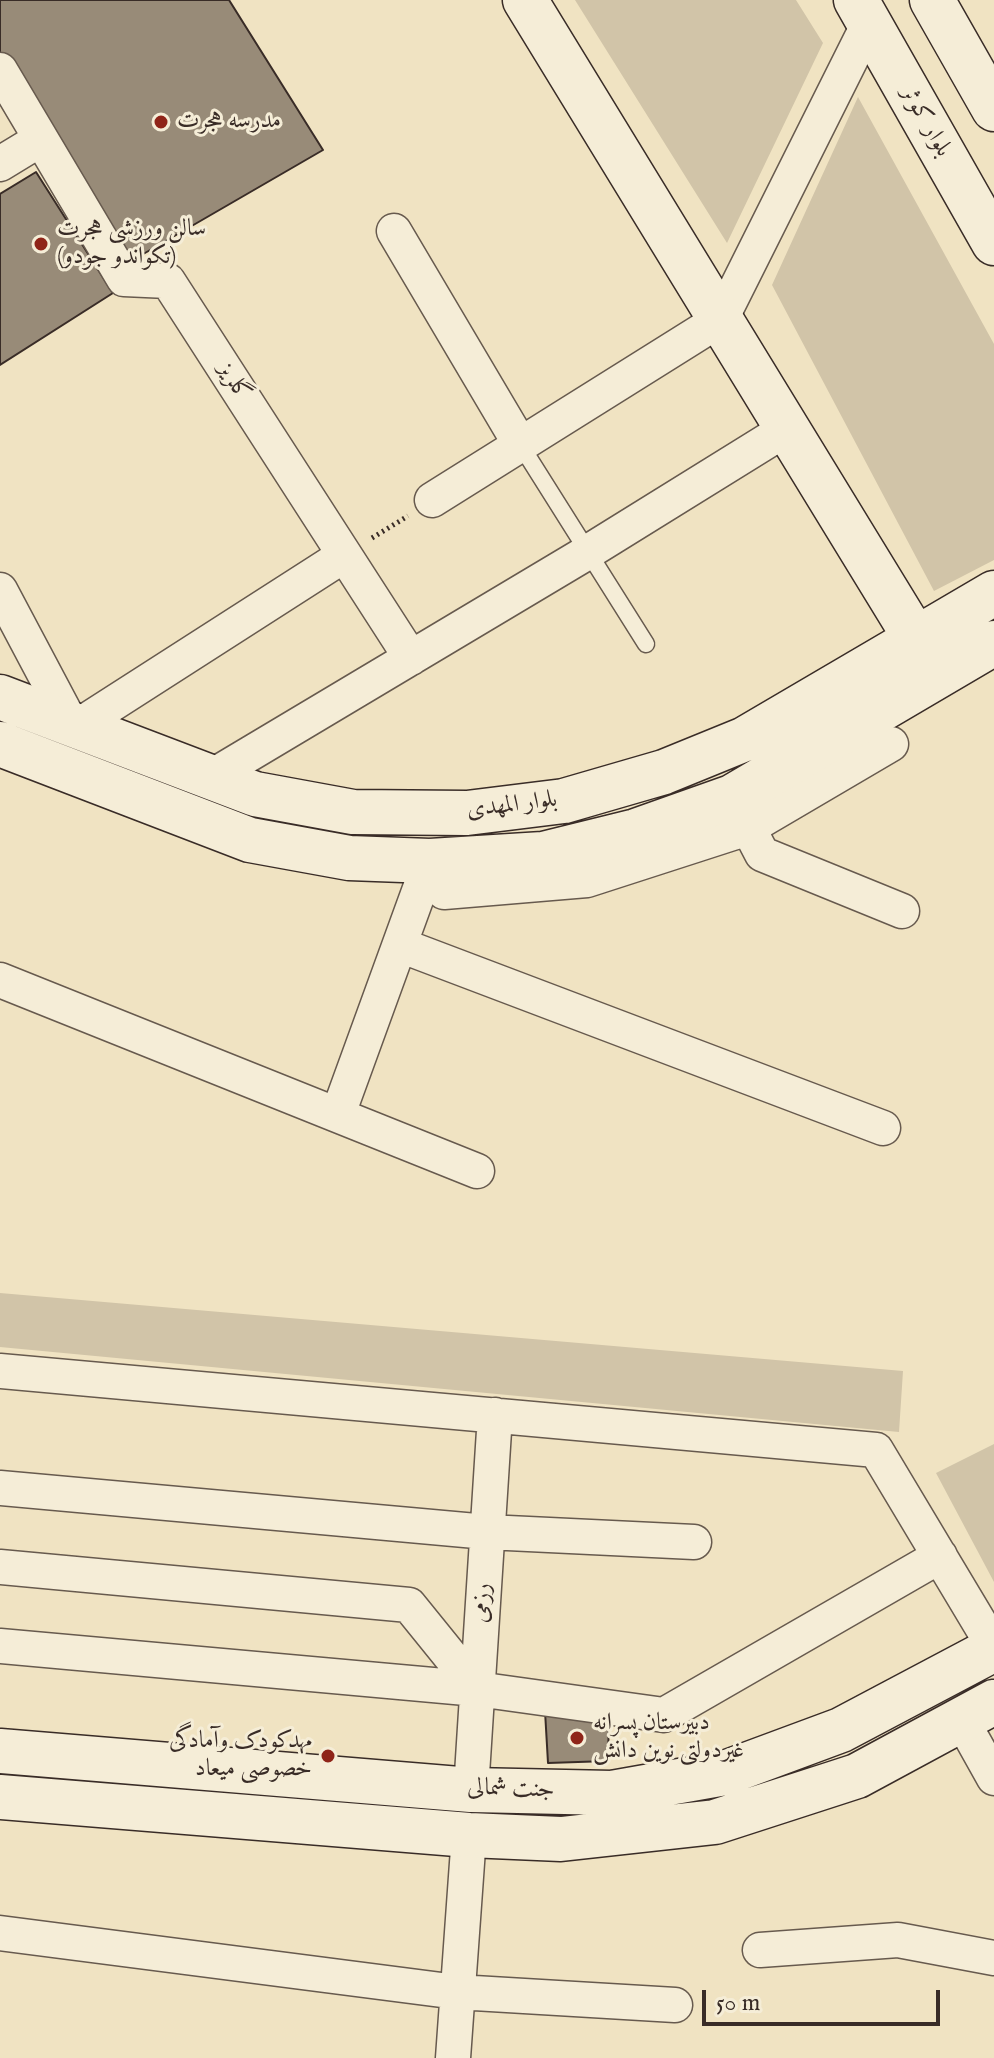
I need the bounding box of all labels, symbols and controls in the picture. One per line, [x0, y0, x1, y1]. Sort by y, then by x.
street label: بلوار کوثر [893, 81, 957, 163]
place label: مدرسه هجرت [177, 108, 281, 136]
marker: مدرسه هجرت [152, 113, 170, 131]
place label: سالن ورزشی هجرت (تکواندو جودو) [57, 216, 206, 272]
marker: سالن ورزشی هجرت (تکواندو جودو) [32, 235, 50, 253]
street label: گلریز [210, 357, 256, 407]
street label: بلوار المهدی [465, 786, 559, 826]
street label: رزمی [467, 1582, 499, 1624]
place label: دبیرستان پسرانه غیردولتی نوین دانش [593, 1710, 744, 1766]
place label: مهدکودک وآمادگی خصوصی میعاد [169, 1728, 312, 1784]
marker: دبیرستان پسرانه غیردولتی نوین دانش [568, 1729, 586, 1747]
marker: مهدکودک وآمادگی خصوصی میعاد [319, 1747, 337, 1765]
street label: جنت شمالی [467, 1774, 555, 1806]
scale bar [706, 1974, 944, 2024]
text: 50 m [716, 1988, 760, 2019]

